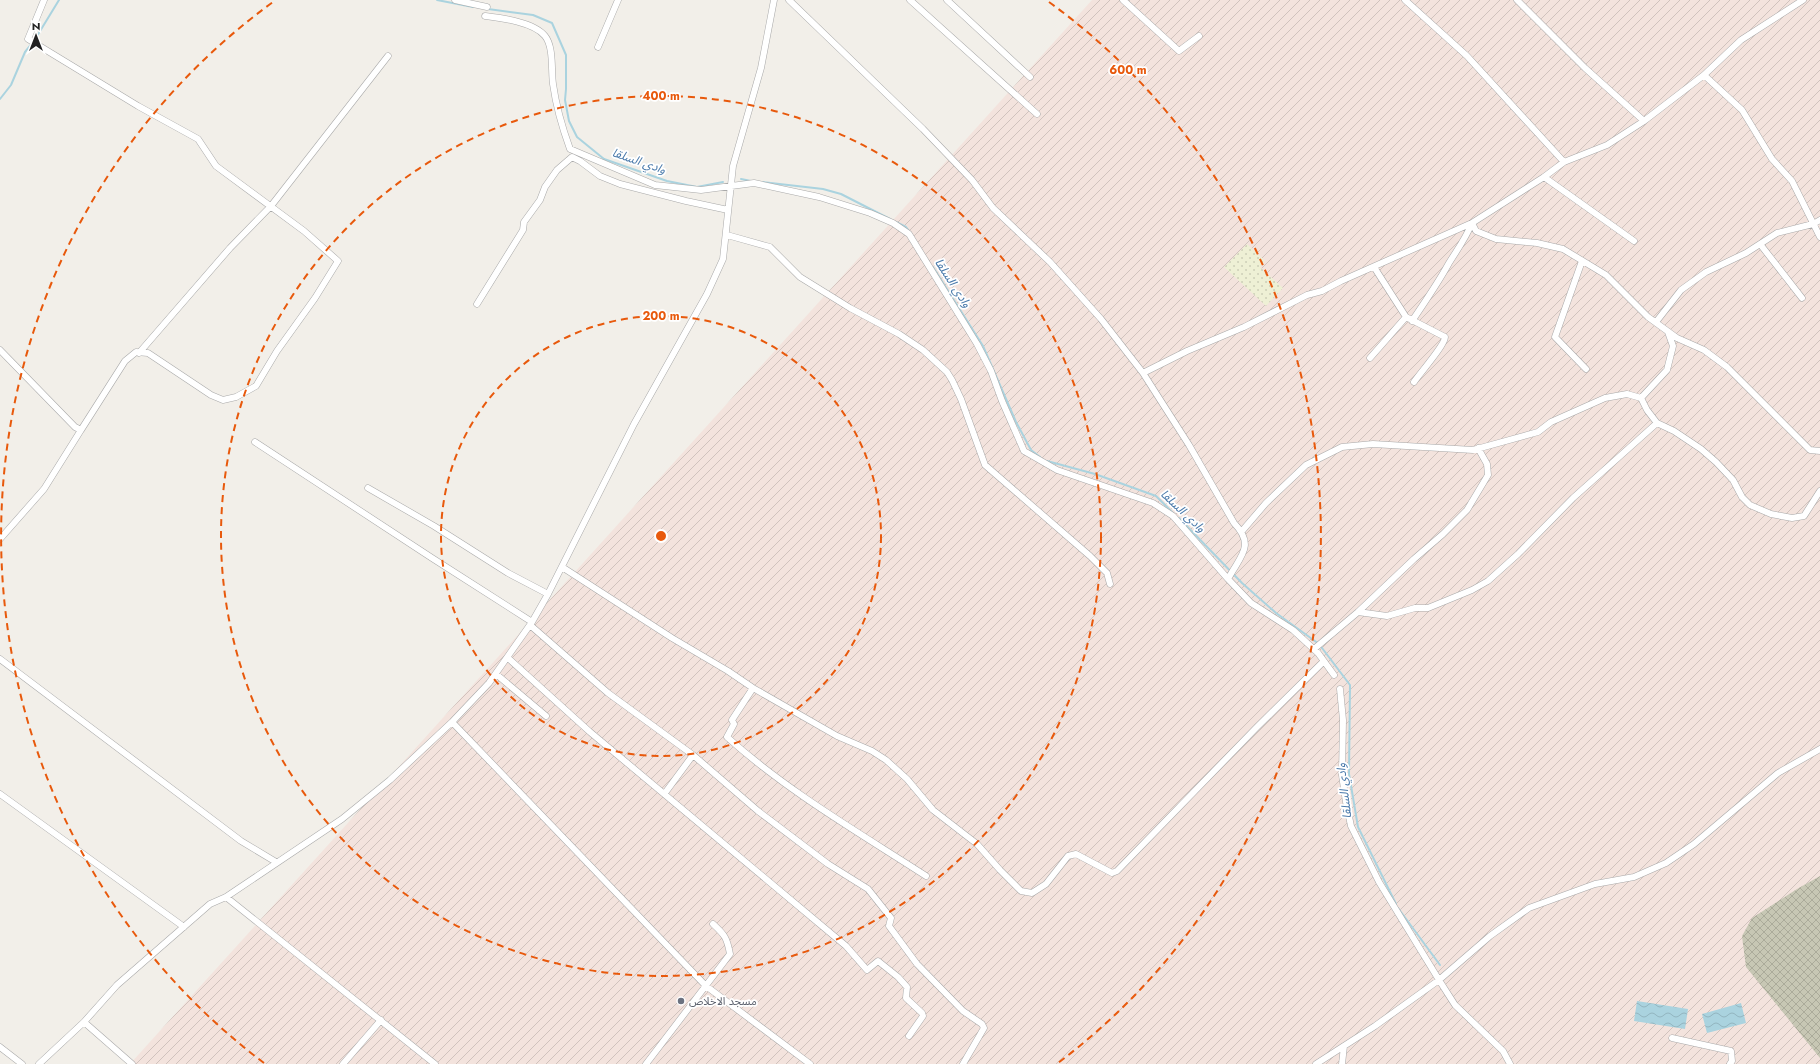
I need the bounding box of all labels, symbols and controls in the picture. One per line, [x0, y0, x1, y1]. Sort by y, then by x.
north arrow [16, 16, 56, 56]
text: N [32, 18, 40, 34]
text: 600 m [1109, 61, 1147, 79]
text: 400 m [642, 87, 680, 105]
water label: وادي السلقا [609, 143, 669, 180]
water label: وادي السلقا [930, 255, 976, 312]
text: 200 m [642, 307, 680, 325]
water label: وادي السلقا [1156, 485, 1210, 538]
centre of rings [654, 529, 668, 543]
water label: وادي السلقا [1332, 761, 1357, 820]
place label: مسجد الاخلاص [689, 993, 757, 1009]
marker: مسجد الاخلاص [676, 996, 686, 1006]

